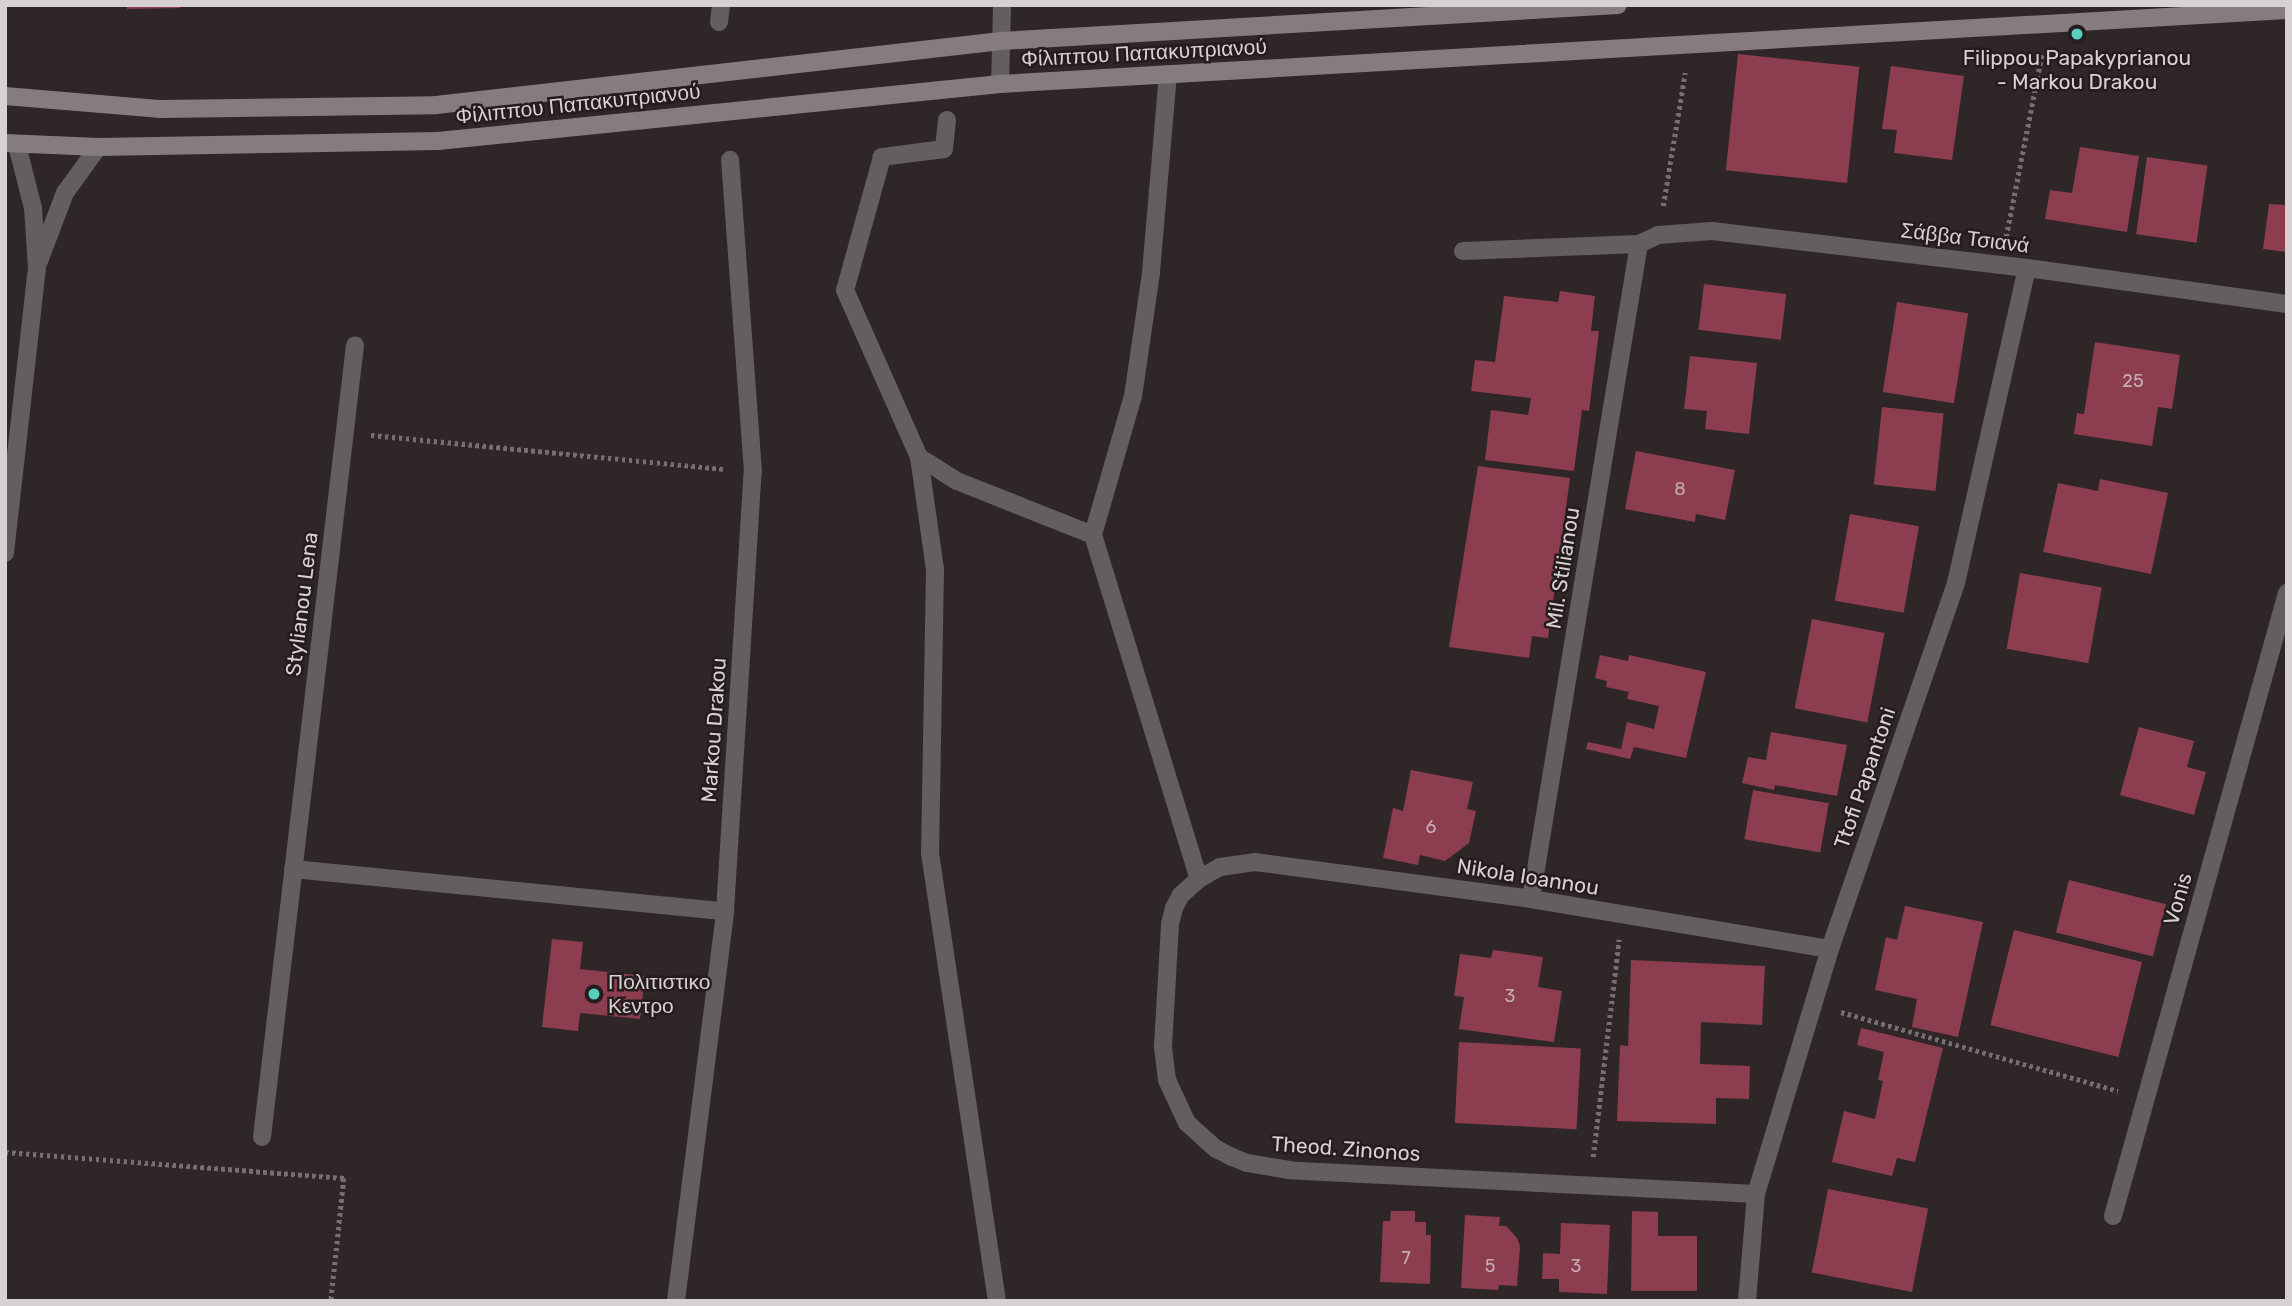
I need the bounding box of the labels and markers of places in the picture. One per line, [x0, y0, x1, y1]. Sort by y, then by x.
marker: Filippou Papakyprianou - Markou Drakou [2069, 26, 2085, 42]
place label: Filippou Papakyprianou - Markou Drakou [1963, 45, 2191, 95]
place label: Πολιτιστικο Κεντρο [608, 969, 710, 1019]
marker: Πολιτιστικο Κεντρο [586, 986, 602, 1002]

